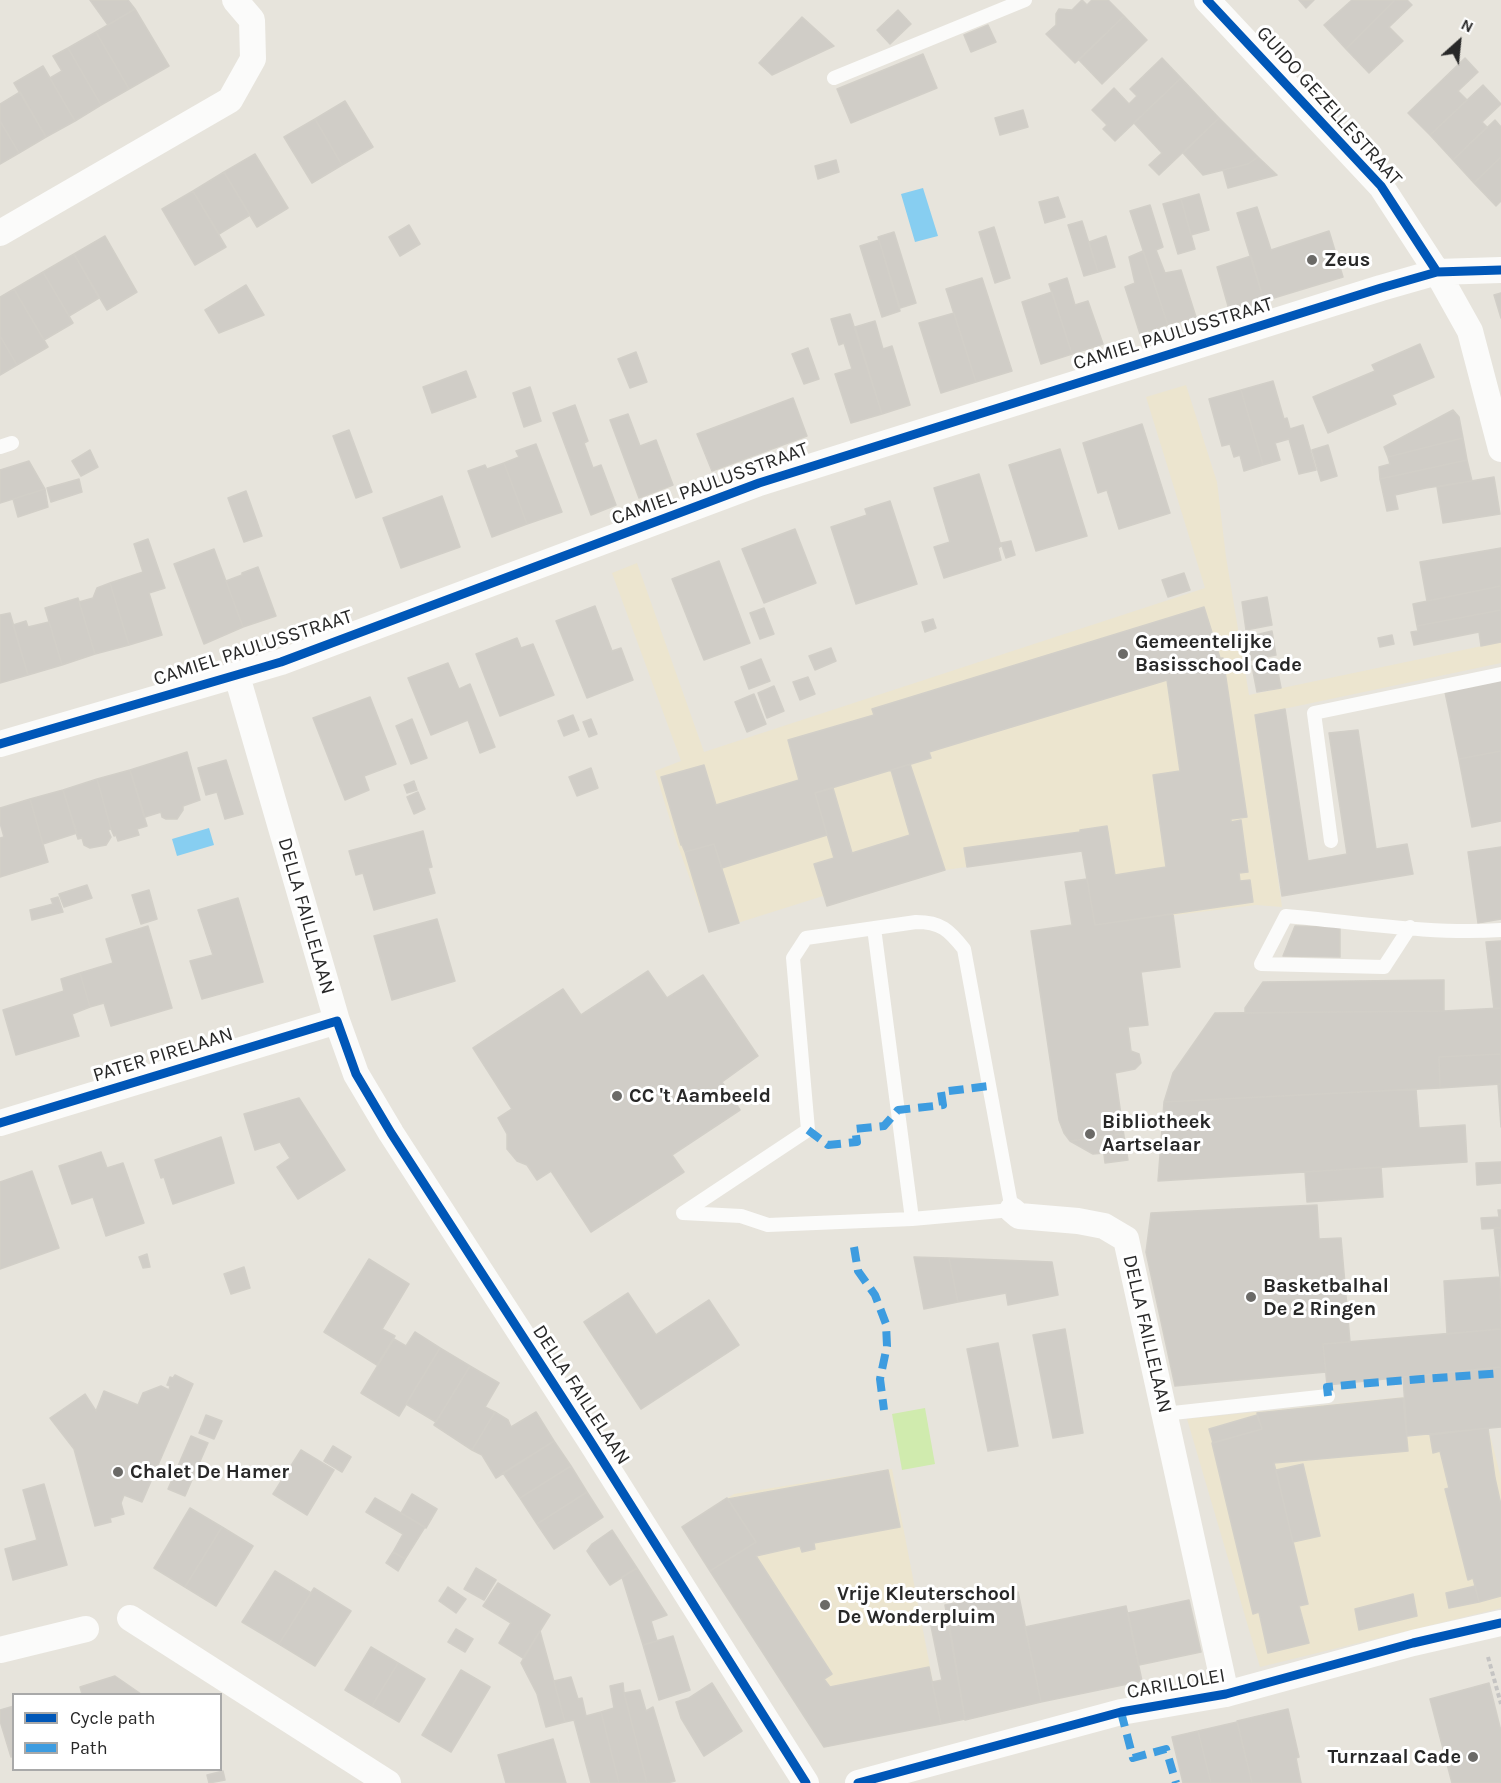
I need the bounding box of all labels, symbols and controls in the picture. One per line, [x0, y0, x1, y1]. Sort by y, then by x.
north arrow [1429, 12, 1489, 72]
text: N [1458, 14, 1477, 37]
street label: GUIDO GEZELLESTRAAT [1251, 21, 1407, 191]
place label: Zeus [1324, 248, 1370, 272]
marker: Zeus [1305, 253, 1319, 267]
street label: CAMIEL PAULUSSTRAAT [1070, 292, 1276, 376]
street label: CAMIEL PAULUSSTRAAT [608, 437, 812, 531]
street label: CAMIEL PAULUSSTRAAT [151, 605, 355, 691]
place label: Gemeentelijke Basisschool Cade [1135, 630, 1302, 677]
marker: Gemeentelijke Basisschool Cade [1116, 647, 1130, 661]
street label: DELLA FAILLELAAN [272, 835, 340, 997]
street label: PATER PIRELAAN [90, 1022, 236, 1088]
place label: CC 't Aambeeld [629, 1084, 771, 1108]
marker: CC 't Aambeeld [610, 1089, 624, 1103]
place label: Bibliotheek Aartselaar [1102, 1110, 1211, 1157]
marker: Bibliotheek Aartselaar [1083, 1127, 1097, 1141]
street label: DELLA FAILLELAAN [1117, 1252, 1177, 1416]
place label: Basketbalhal De 2 Ringen [1263, 1274, 1389, 1321]
marker: Basketbalhal De 2 Ringen [1244, 1290, 1258, 1304]
street label: DELLA FAILLELAAN [527, 1321, 635, 1469]
place label: Chalet De Hamer [130, 1460, 289, 1484]
marker: Chalet De Hamer [111, 1465, 125, 1479]
place label: Vrije Kleuterschool De Wonderpluim [837, 1582, 1016, 1629]
marker: Vrije Kleuterschool De Wonderpluim [818, 1598, 832, 1612]
street label: CARILLOLEI [1125, 1664, 1227, 1704]
legend [12, 1693, 222, 1771]
text: Cycle path [70, 1707, 155, 1729]
text: Path [70, 1737, 108, 1759]
place label: Turnzaal Cade [1327, 1745, 1461, 1769]
marker: Turnzaal Cade [1466, 1750, 1480, 1764]

